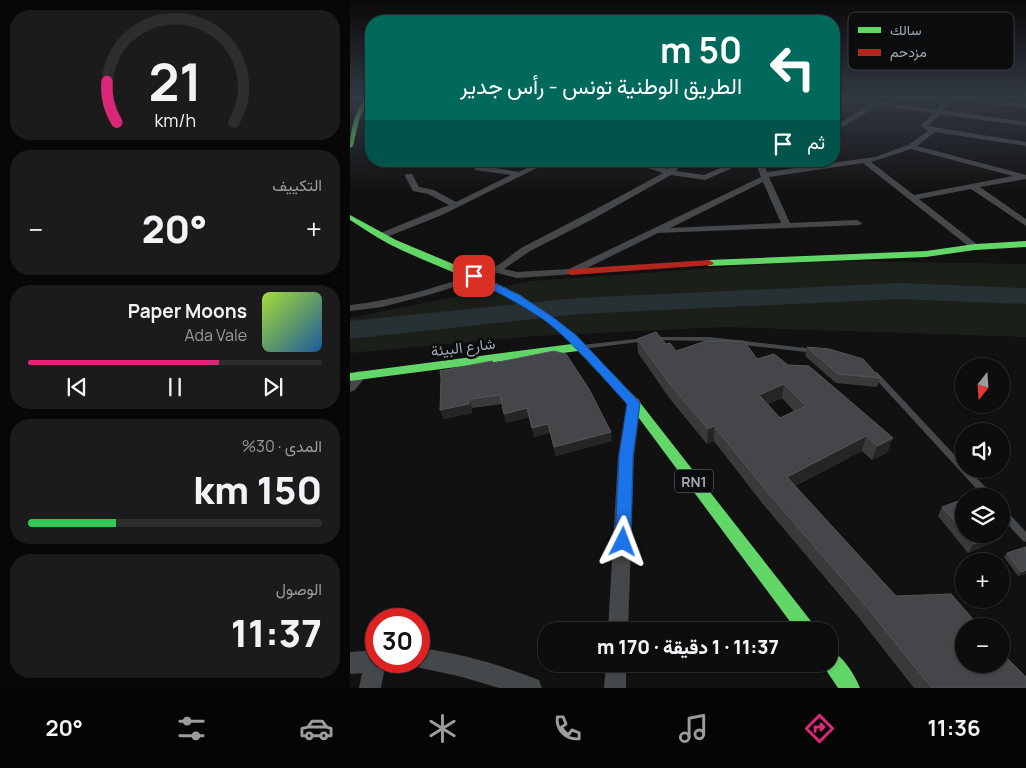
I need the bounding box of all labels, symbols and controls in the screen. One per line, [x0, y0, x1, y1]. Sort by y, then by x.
legend [848, 12, 1014, 70]
text: سالك [890, 20, 921, 39]
text: 50 m [660, 26, 742, 74]
icon: left [760, 35, 825, 100]
text: مزدحم [890, 42, 927, 61]
text: 21 [148, 46, 202, 117]
text: الطريق الوطنية تونس - رأس جدير [460, 71, 742, 101]
text: km/h [154, 108, 196, 132]
text: ثم [807, 129, 825, 155]
icon: arrive [769, 130, 797, 158]
text: التكييف [272, 174, 322, 196]
text: 20° [142, 202, 207, 254]
text: − [28, 210, 43, 248]
text: + [306, 210, 322, 248]
pin [453, 255, 495, 297]
icon: arrive [460, 262, 488, 290]
text: Paper Moons [128, 298, 247, 324]
text: Ada Vale [184, 324, 247, 346]
street label: شارع البيئة [430, 333, 497, 362]
north arrow [955, 358, 1010, 412]
map controls [955, 358, 1010, 673]
icon: previous [63, 373, 91, 401]
icon: pause [161, 373, 189, 401]
icon: next [259, 373, 287, 401]
button: sound [955, 423, 1010, 478]
text: المدى · 30% [242, 435, 322, 457]
text: 150 km [193, 463, 322, 515]
road number: RN1 [675, 470, 713, 492]
button: layers [955, 488, 1010, 543]
position arrow [596, 515, 648, 567]
button: + [955, 553, 1010, 608]
text: الوصول [276, 578, 322, 600]
text: 11:37 [231, 606, 322, 658]
speed limit sign: 30 [365, 608, 430, 673]
button: − [955, 618, 1010, 673]
text: 11:37 · 1 دقيقة · 170 m [597, 634, 779, 660]
icon: filters [174, 711, 209, 746]
icon: car [299, 711, 334, 746]
icon: climate [425, 711, 460, 746]
icon: phone [550, 711, 585, 746]
icon: music [676, 711, 711, 746]
icon: directions [802, 711, 837, 746]
text: 20° [45, 713, 83, 743]
text: 11:36 [927, 713, 981, 743]

